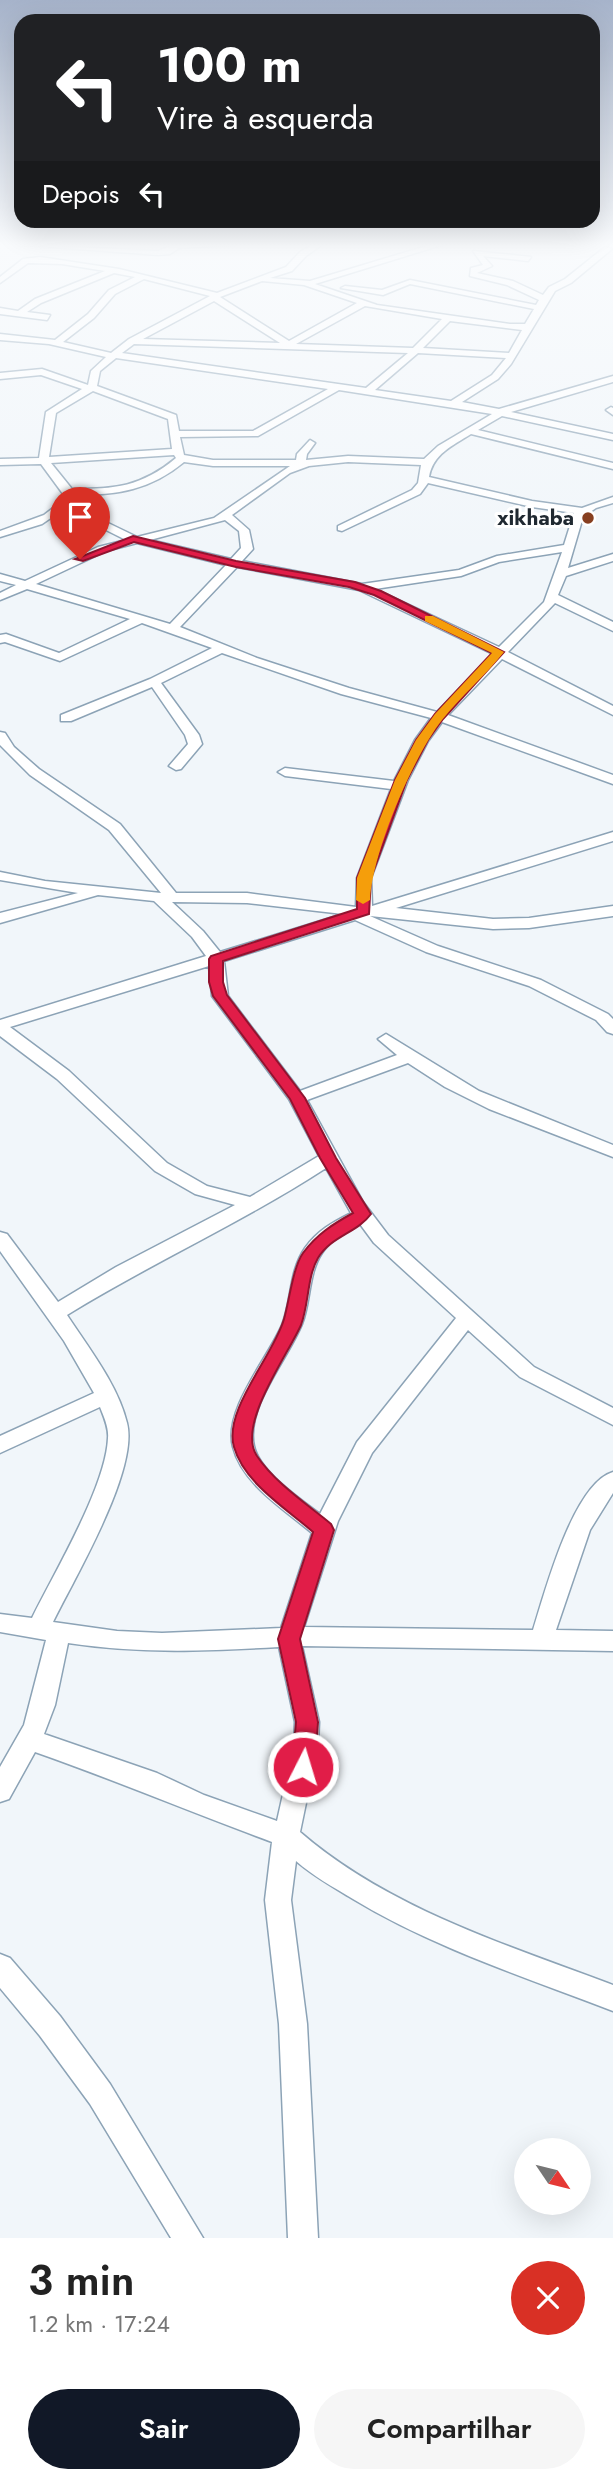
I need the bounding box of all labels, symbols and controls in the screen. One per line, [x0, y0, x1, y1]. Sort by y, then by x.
text: 100 m [157, 30, 302, 100]
icon: left [42, 42, 133, 133]
text: Vire à esquerda [157, 95, 374, 141]
text: Depois [42, 175, 119, 213]
icon: left [133, 175, 171, 213]
pin [50, 487, 110, 559]
icon: arrive [61, 498, 99, 536]
place label: xikhaba [497, 503, 574, 533]
marker: xikhaba [580, 510, 596, 526]
position arrow [266, 1730, 340, 1804]
north arrow [514, 2138, 592, 2216]
map controls [514, 2138, 591, 2215]
text: 3 min [28, 2250, 134, 2311]
button: close [511, 2261, 585, 2335]
text: 1.2 km · 17:24 [28, 2307, 170, 2341]
button: Sair [28, 2389, 300, 2469]
button: Compartilhar [314, 2389, 585, 2469]

